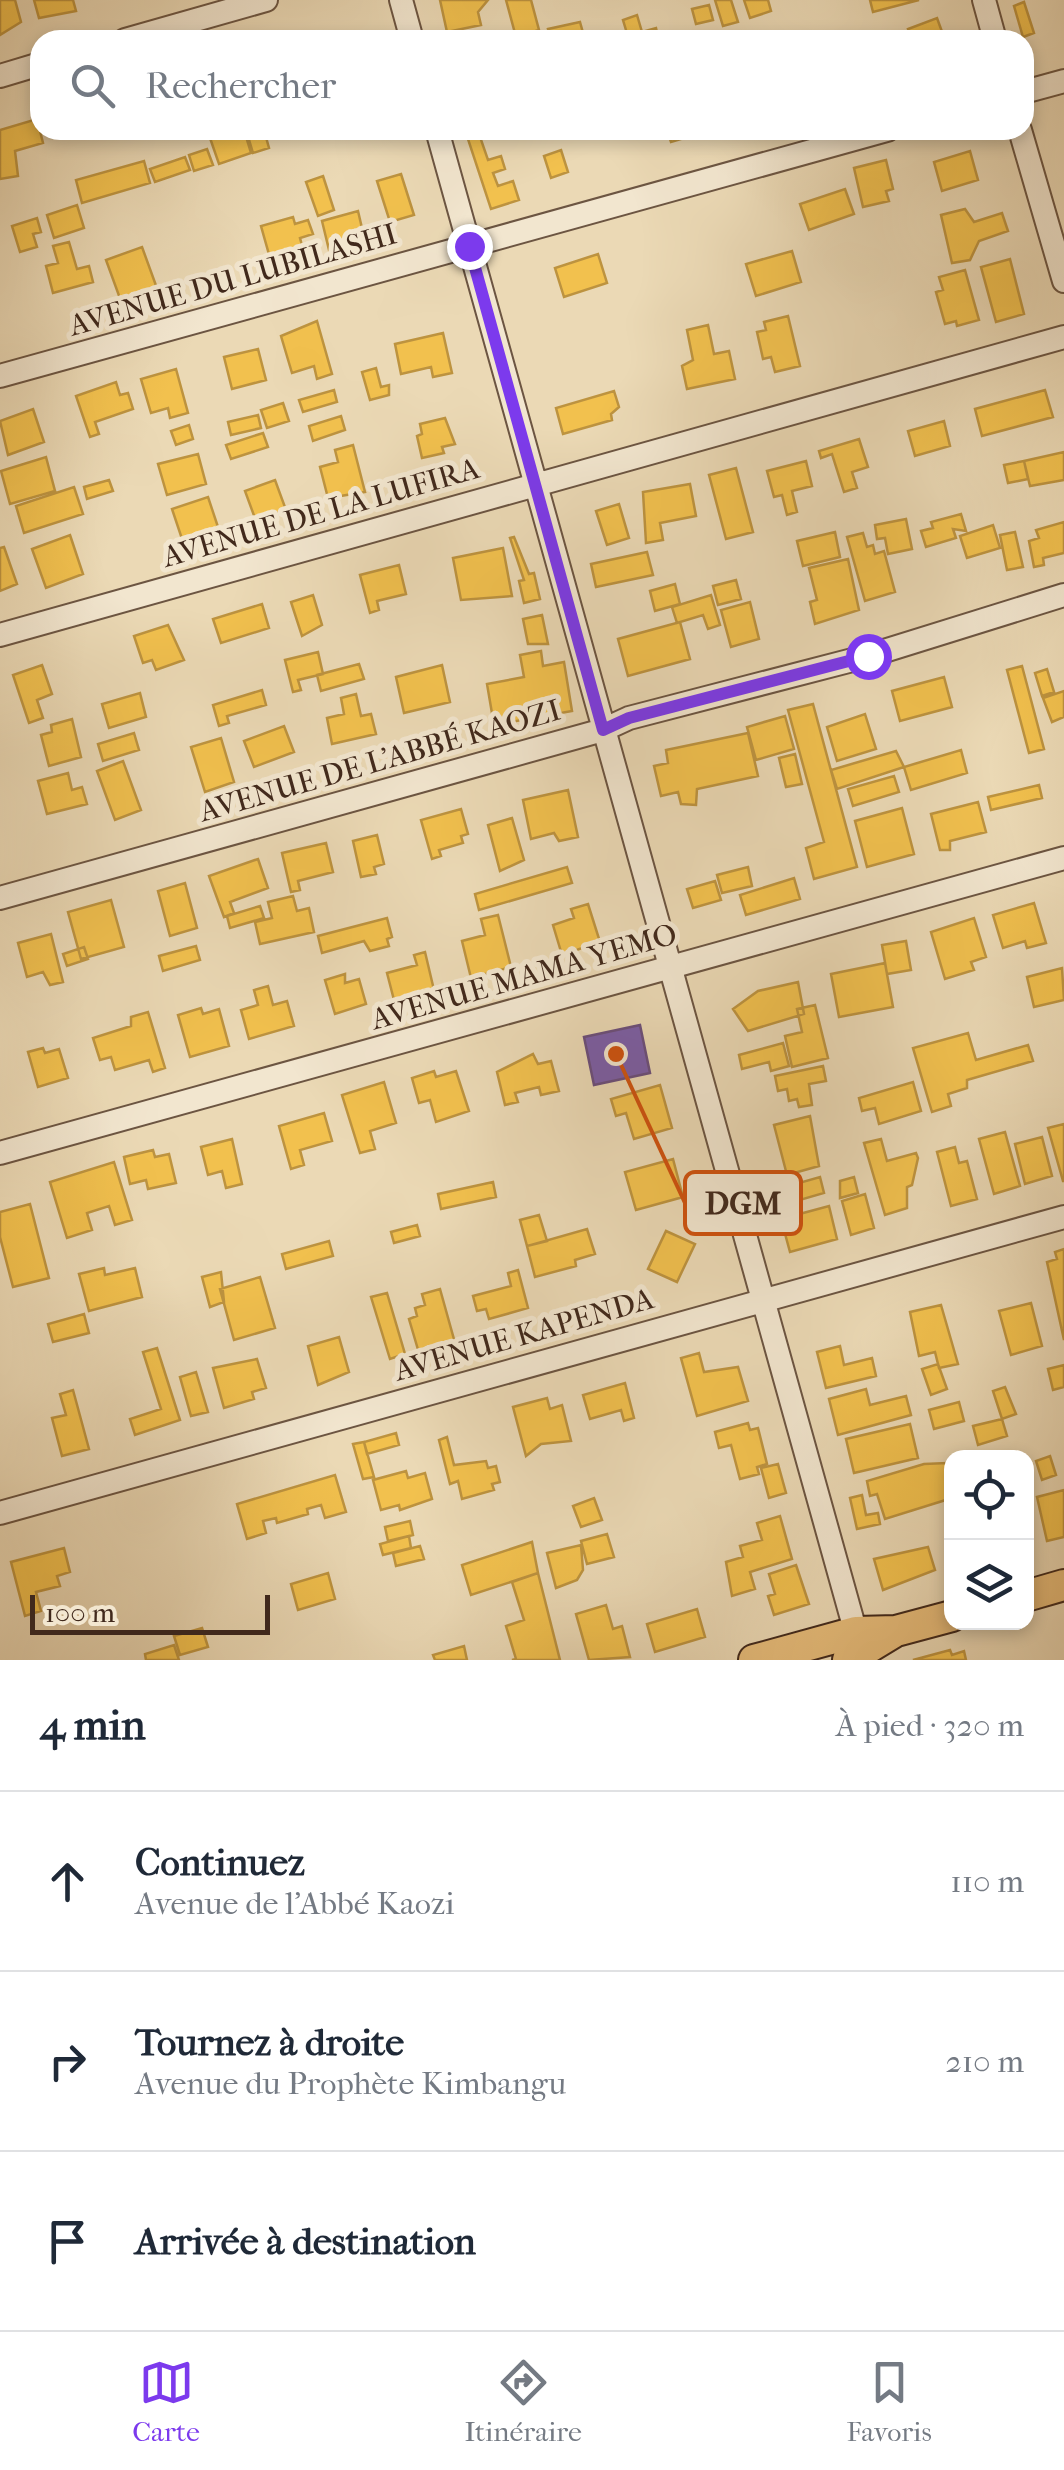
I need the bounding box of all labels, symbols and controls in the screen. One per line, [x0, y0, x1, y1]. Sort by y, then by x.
search box [30, 30, 1034, 140]
icon: search [65, 58, 120, 113]
text: Rechercher [145, 63, 336, 108]
street label: AVENUE DU LUBILASHI [64, 216, 401, 344]
route end [447, 224, 493, 270]
street label: AVENUE DE LA LUFIRA [158, 451, 484, 575]
route start [846, 634, 892, 680]
street label: AVENUE DE L'ABBÉ KAOZI [194, 693, 565, 830]
street label: AVENUE MAMA YEMO [366, 917, 681, 1038]
callout: DGM [685, 1172, 801, 1234]
text: DGM [705, 1185, 781, 1222]
street label: AVENUE KAPENDA [389, 1281, 658, 1389]
map controls [944, 1450, 1034, 1630]
button: locate [944, 1450, 1034, 1540]
button: layers [944, 1540, 1034, 1630]
scale bar [30, 1590, 270, 1634]
text: 100 m [45, 1596, 115, 1629]
text: 4 min [40, 1701, 146, 1750]
text: À pied · 320 m [836, 1707, 1024, 1744]
text: Continuez [135, 1840, 305, 1885]
icon: ahead [40, 1854, 95, 1909]
text: 110 m [950, 1863, 1024, 1900]
text: Avenue de l'Abbé Kaozi [135, 1885, 455, 1922]
text: Tournez à droite [135, 2020, 404, 2065]
icon: right [40, 2034, 95, 2089]
text: 210 m [945, 2043, 1024, 2080]
text: Avenue du Prophète Kimbangu [135, 2065, 566, 2102]
icon: arrive [40, 2214, 95, 2269]
text: Arrivée à destination [135, 2219, 476, 2264]
tab: Carte [132, 2355, 200, 2448]
tab: Itinéraire [464, 2355, 582, 2448]
tab: Favoris [846, 2355, 932, 2448]

